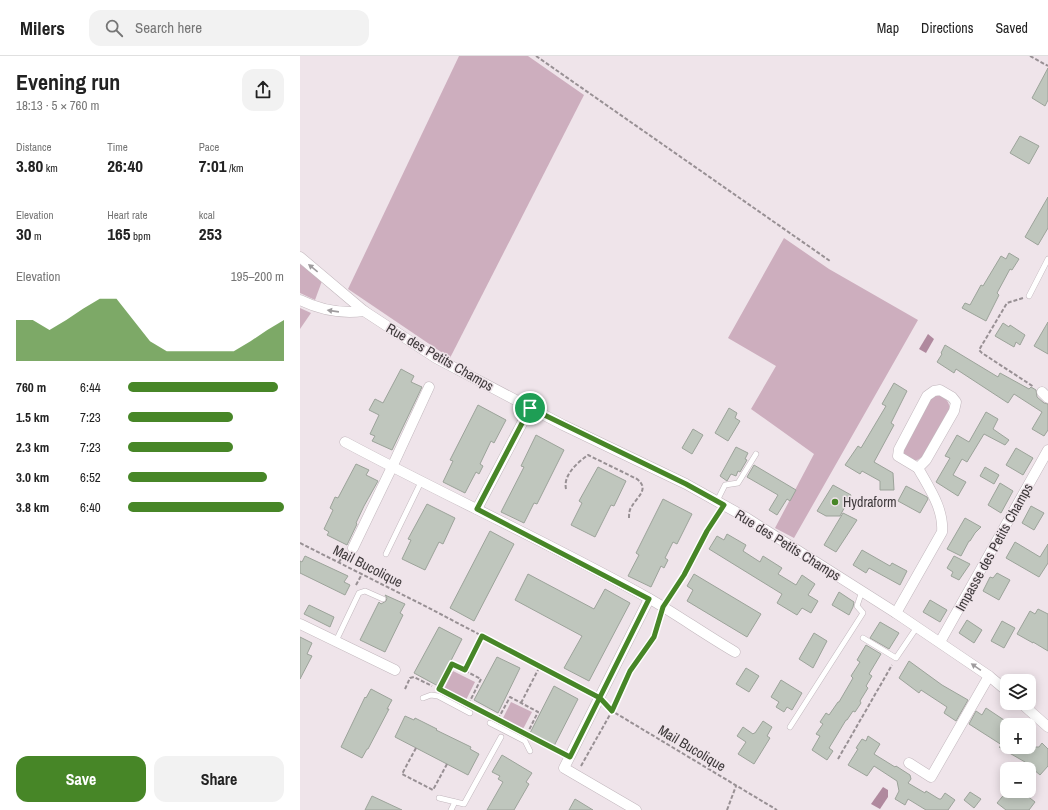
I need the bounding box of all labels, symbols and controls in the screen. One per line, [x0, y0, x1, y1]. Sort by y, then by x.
search box [89, 10, 369, 46]
text: Milers [20, 15, 65, 41]
icon: search [103, 17, 125, 39]
text: Search here [135, 17, 202, 38]
text: Map [877, 19, 899, 37]
text: Directions [921, 19, 973, 37]
text: Saved [995, 19, 1028, 37]
text: Evening run [16, 67, 120, 97]
button: share [242, 69, 284, 111]
text: 18:13 · 5 × 760 m [16, 97, 99, 114]
text: Distance [16, 140, 52, 154]
text: Time [107, 140, 128, 154]
text: Pace [199, 140, 219, 154]
text: 3.80 [16, 154, 43, 177]
text: 26:40 [107, 154, 143, 177]
text: 7:01 [199, 154, 227, 177]
text: km [43, 161, 58, 175]
text: /km [227, 161, 244, 175]
text: Elevation [16, 208, 54, 222]
text: Heart rate [107, 208, 147, 222]
text: kcal [199, 208, 215, 222]
text: 30 [16, 222, 32, 245]
text: 165 [107, 222, 131, 245]
text: 253 [199, 222, 222, 245]
text: m [32, 229, 42, 243]
text: bpm [131, 229, 151, 243]
one-way arrow [307, 263, 318, 272]
text: Elevation [16, 268, 60, 285]
text: 195–200 m [231, 268, 284, 285]
one-way arrow [327, 308, 339, 314]
street label: Rue des Petits Champs [383, 319, 497, 395]
text: 760 m [16, 379, 46, 396]
text: 6:44 [80, 379, 101, 396]
pin [513, 391, 547, 425]
icon: arrive [519, 397, 541, 419]
text: 1.5 km [16, 409, 49, 426]
text: 7:23 [80, 409, 101, 426]
text: 2.3 km [16, 439, 49, 456]
text: 7:23 [80, 439, 101, 456]
text: 3.0 km [16, 469, 49, 486]
text: 6:52 [80, 469, 101, 486]
street label: Impasse des Petits Champs [951, 480, 1037, 614]
place label: Hydraform [843, 493, 897, 511]
marker: Hydraform [830, 497, 840, 507]
text: 3.8 km [16, 499, 49, 516]
text: 6:40 [80, 499, 101, 516]
street label: Rue des Petits Champs [732, 505, 844, 585]
street label: Mail Bucolique [330, 541, 406, 591]
one-way arrow [971, 663, 981, 671]
map controls [1000, 674, 1036, 798]
button: layers [1000, 674, 1036, 710]
button: + [1000, 718, 1036, 754]
street label: Mail Bucolique [655, 721, 729, 775]
button: Save [16, 756, 146, 802]
button: Share [154, 756, 284, 802]
button: − [1000, 762, 1036, 798]

